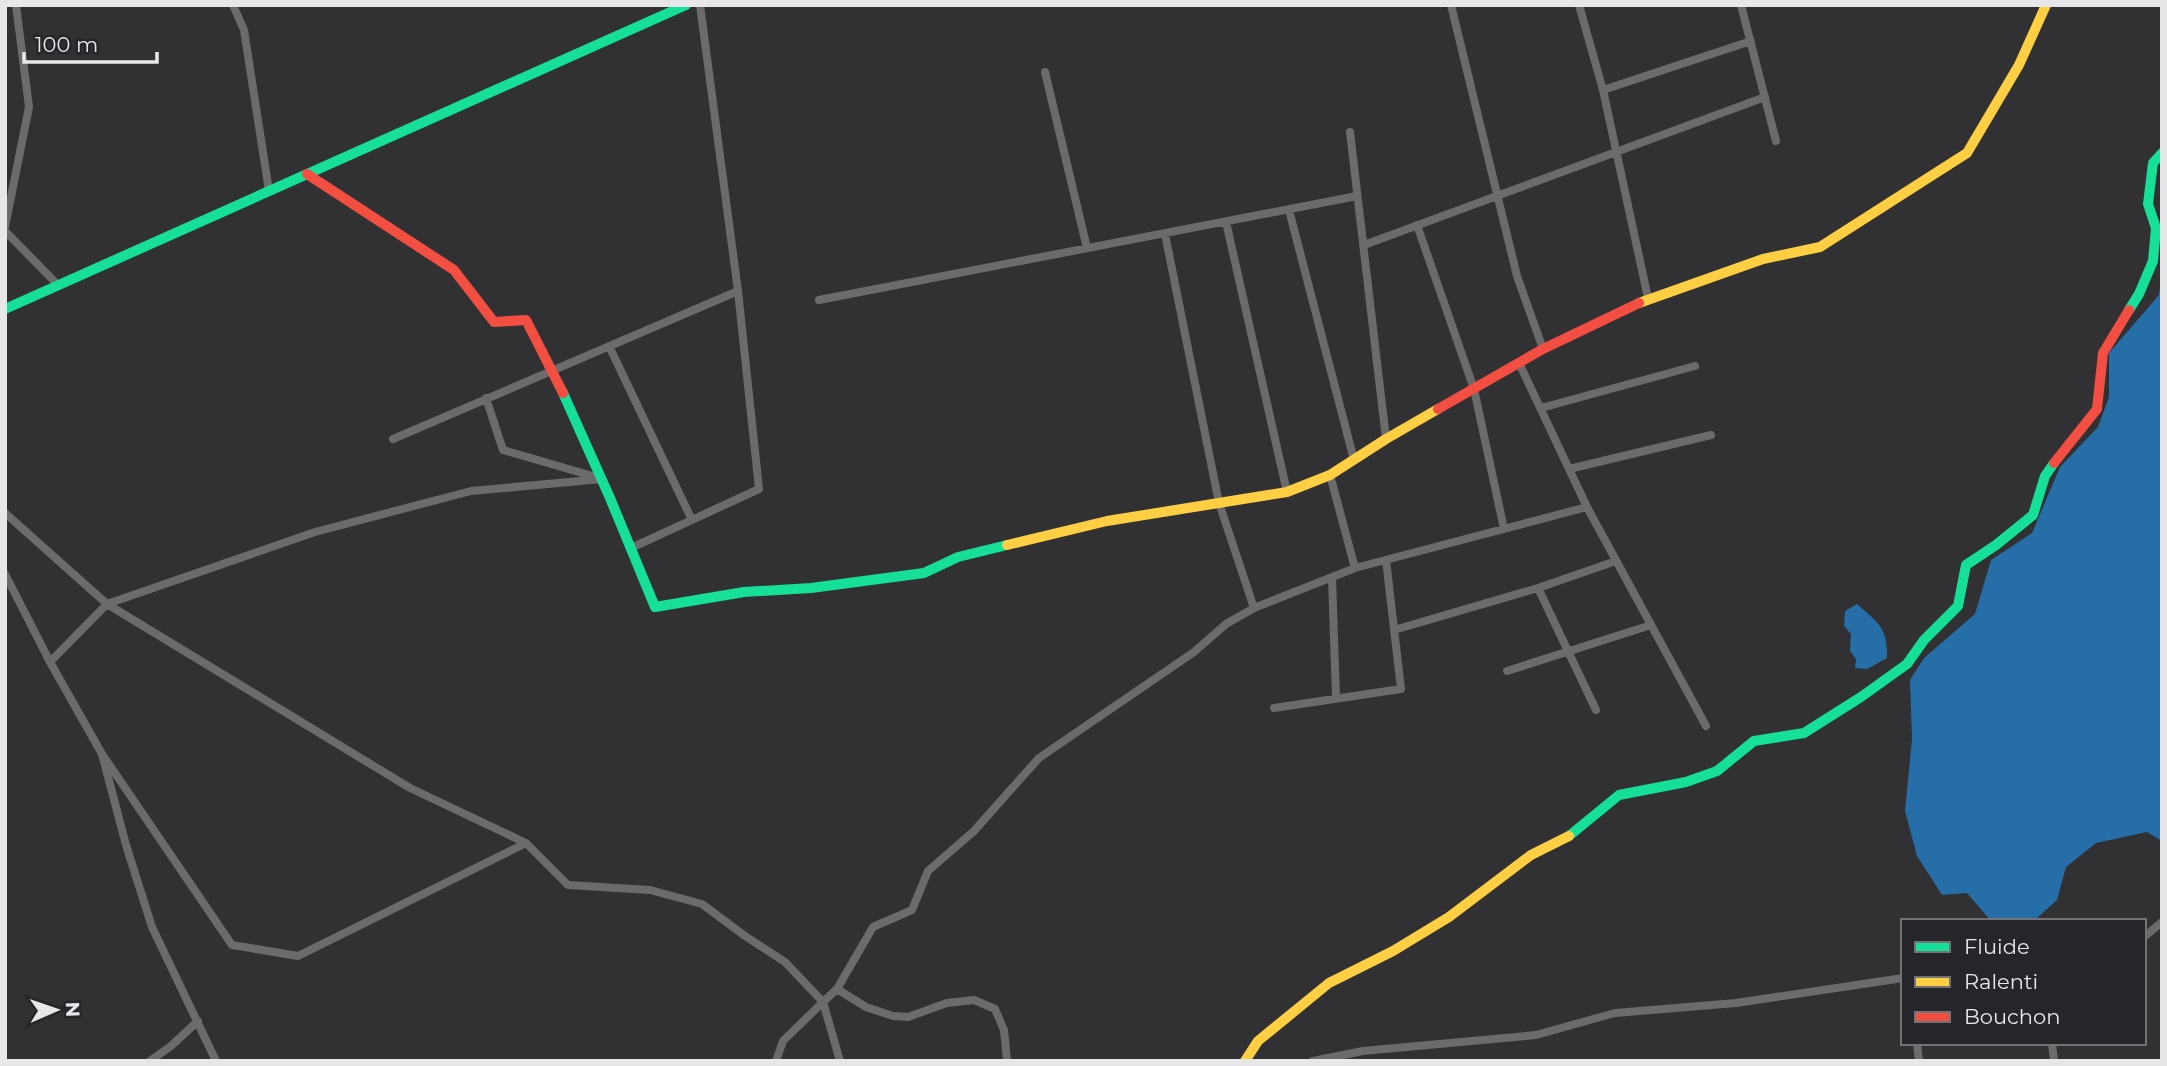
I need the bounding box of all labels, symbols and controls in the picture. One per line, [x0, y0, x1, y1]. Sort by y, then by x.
scale bar [24, 21, 158, 65]
text: 100 m [35, 32, 98, 57]
legend [1901, 919, 2146, 1045]
text: Fluide [1964, 934, 2030, 959]
text: Ralenti [1964, 969, 2038, 994]
north arrow [21, 975, 91, 1045]
text: N [61, 1001, 84, 1018]
text: Bouchon [1964, 1004, 2060, 1029]

